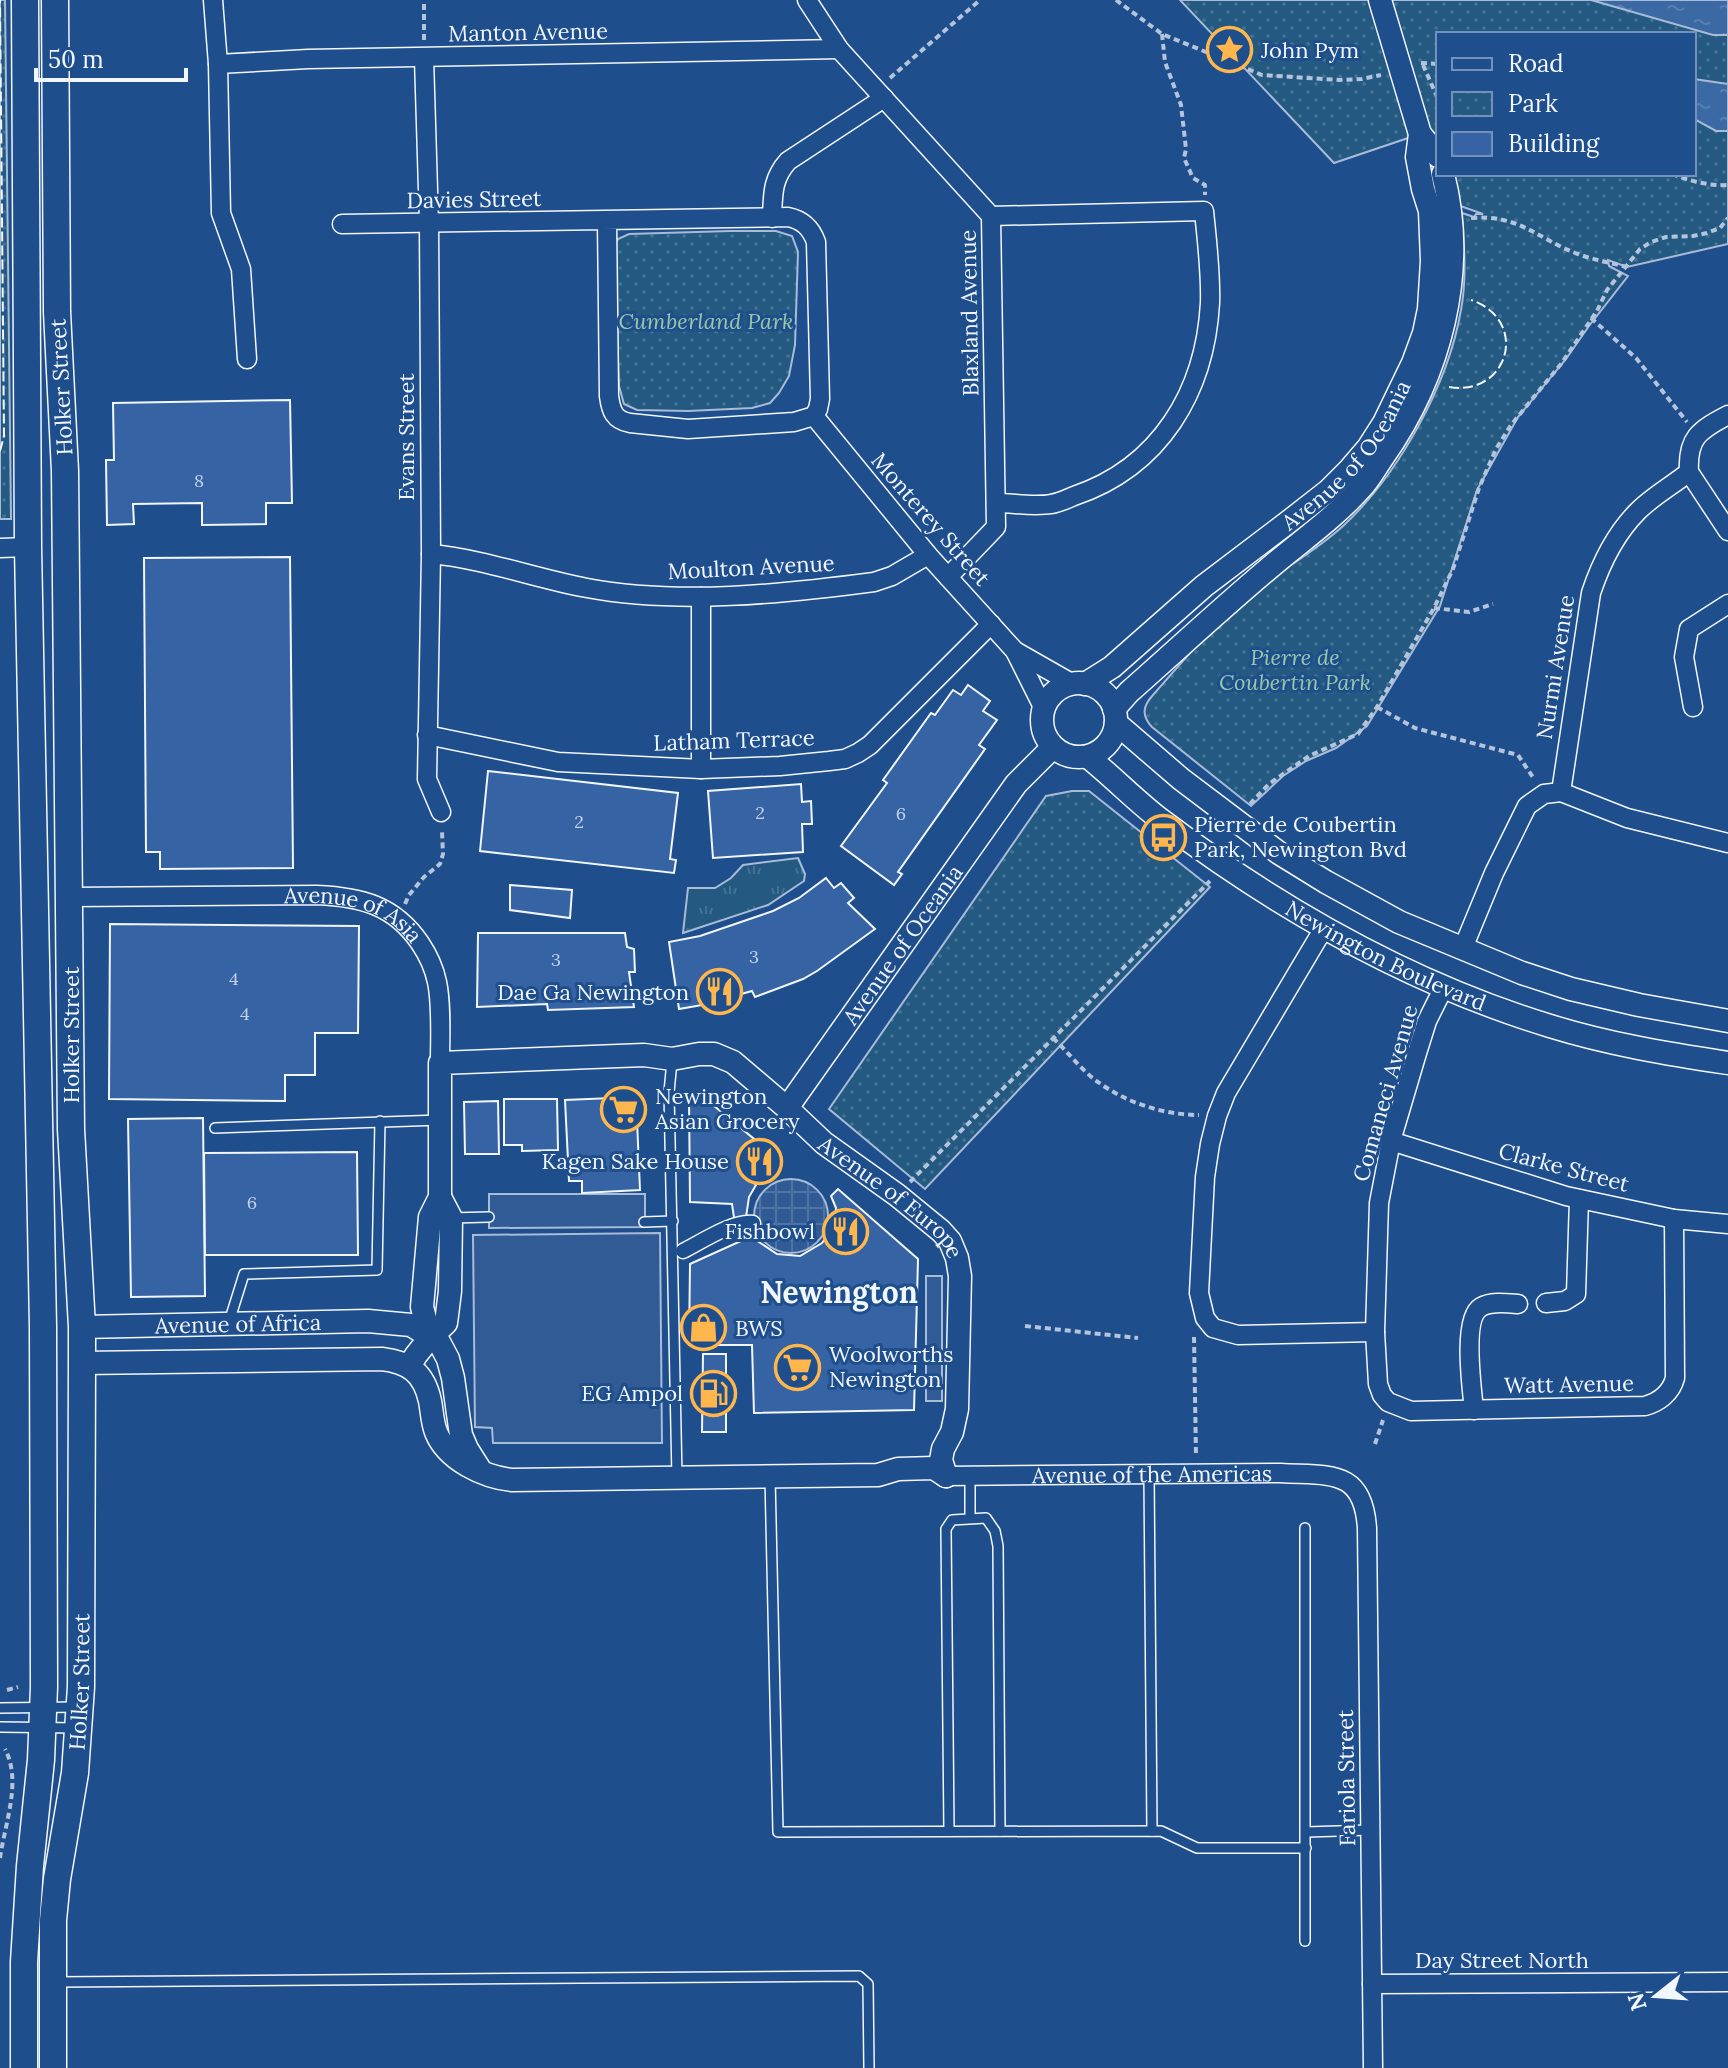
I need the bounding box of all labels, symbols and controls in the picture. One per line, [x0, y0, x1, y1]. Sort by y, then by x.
street label: Manton Avenue [448, 17, 608, 47]
place icon: John Pym [1206, 26, 1254, 74]
scale bar [36, 32, 186, 82]
legend [1436, 32, 1696, 176]
place label: John Pym [1260, 36, 1359, 64]
text: 50 m [48, 44, 104, 75]
text: Road [1508, 48, 1564, 79]
text: Park [1508, 88, 1558, 119]
text: Building [1508, 128, 1600, 159]
street label: Davies Street [406, 184, 542, 214]
street label: Blaxland Avenue [954, 229, 984, 397]
park label: Cumberland Park [618, 307, 794, 335]
street label: Holker Street [43, 317, 79, 456]
street label: Evans Street [392, 373, 420, 501]
street label: Avenue of Oceania [1275, 376, 1416, 537]
street label: Monterey Street [865, 447, 997, 592]
house number: 8 [194, 469, 204, 492]
street label: Moulton Avenue [667, 549, 835, 585]
street label: Nurmi Avenue [1530, 593, 1580, 741]
park label: Pierre de Coubertin Park [1219, 643, 1371, 696]
street label: Latham Terrace [653, 723, 815, 757]
house number: 2 [755, 801, 765, 824]
house number: 6 [896, 802, 906, 825]
house number: 2 [574, 810, 584, 833]
place label: Pierre de Coubertin Park, Newington Bvd [1194, 810, 1407, 863]
bus stop icon: Pierre de Coubertin Park, Newington Bvd [1139, 813, 1187, 861]
street label: Avenue of Oceania [836, 859, 969, 1031]
street label: Avenue of Asia [283, 881, 429, 948]
street label: Newington Boulevard [1280, 894, 1490, 1017]
house number: 3 [749, 945, 759, 968]
house number: 3 [551, 948, 561, 971]
street label: Holker Street [57, 966, 85, 1103]
house number: 4 [229, 967, 239, 990]
restaurant icon: Dae Ga Newington [696, 968, 744, 1016]
place label: Dae Ga Newington [497, 978, 689, 1006]
street label: Comaneci Avenue [1346, 1001, 1424, 1185]
house number: 4 [240, 1002, 250, 1025]
place label: Newington Asian Grocery [654, 1082, 800, 1135]
supermarket icon: Newington Asian Grocery [600, 1085, 648, 1133]
street label: Avenue of Europe [812, 1129, 970, 1262]
street label: Clarke Street [1496, 1136, 1633, 1198]
restaurant icon: Kagen Sake House [736, 1137, 784, 1185]
place label: Kagen Sake House [542, 1147, 729, 1175]
house number: 6 [247, 1191, 257, 1214]
restaurant icon: Fishbowl [822, 1207, 870, 1255]
place label: Fishbowl [724, 1217, 815, 1245]
district label: Newington [760, 1273, 918, 1312]
shop icon: BWS [680, 1304, 728, 1352]
street label: Avenue of Africa [153, 1308, 321, 1339]
place label: BWS [735, 1314, 783, 1342]
place label: Woolworths Newington [829, 1340, 953, 1393]
supermarket icon: Woolworths Newington [774, 1343, 822, 1391]
fuel station icon: EG Ampol [690, 1369, 738, 1417]
street label: Watt Avenue [1504, 1369, 1634, 1399]
place label: EG Ampol [581, 1379, 683, 1407]
street label: Avenue of the Americas [1031, 1459, 1272, 1489]
street label: Holker Street [63, 1613, 95, 1751]
street label: Fariola Street [1331, 1709, 1361, 1847]
street label: Day Street North [1415, 1946, 1589, 1974]
north arrow [1616, 1956, 1696, 2036]
text: N [1621, 1990, 1653, 2014]

